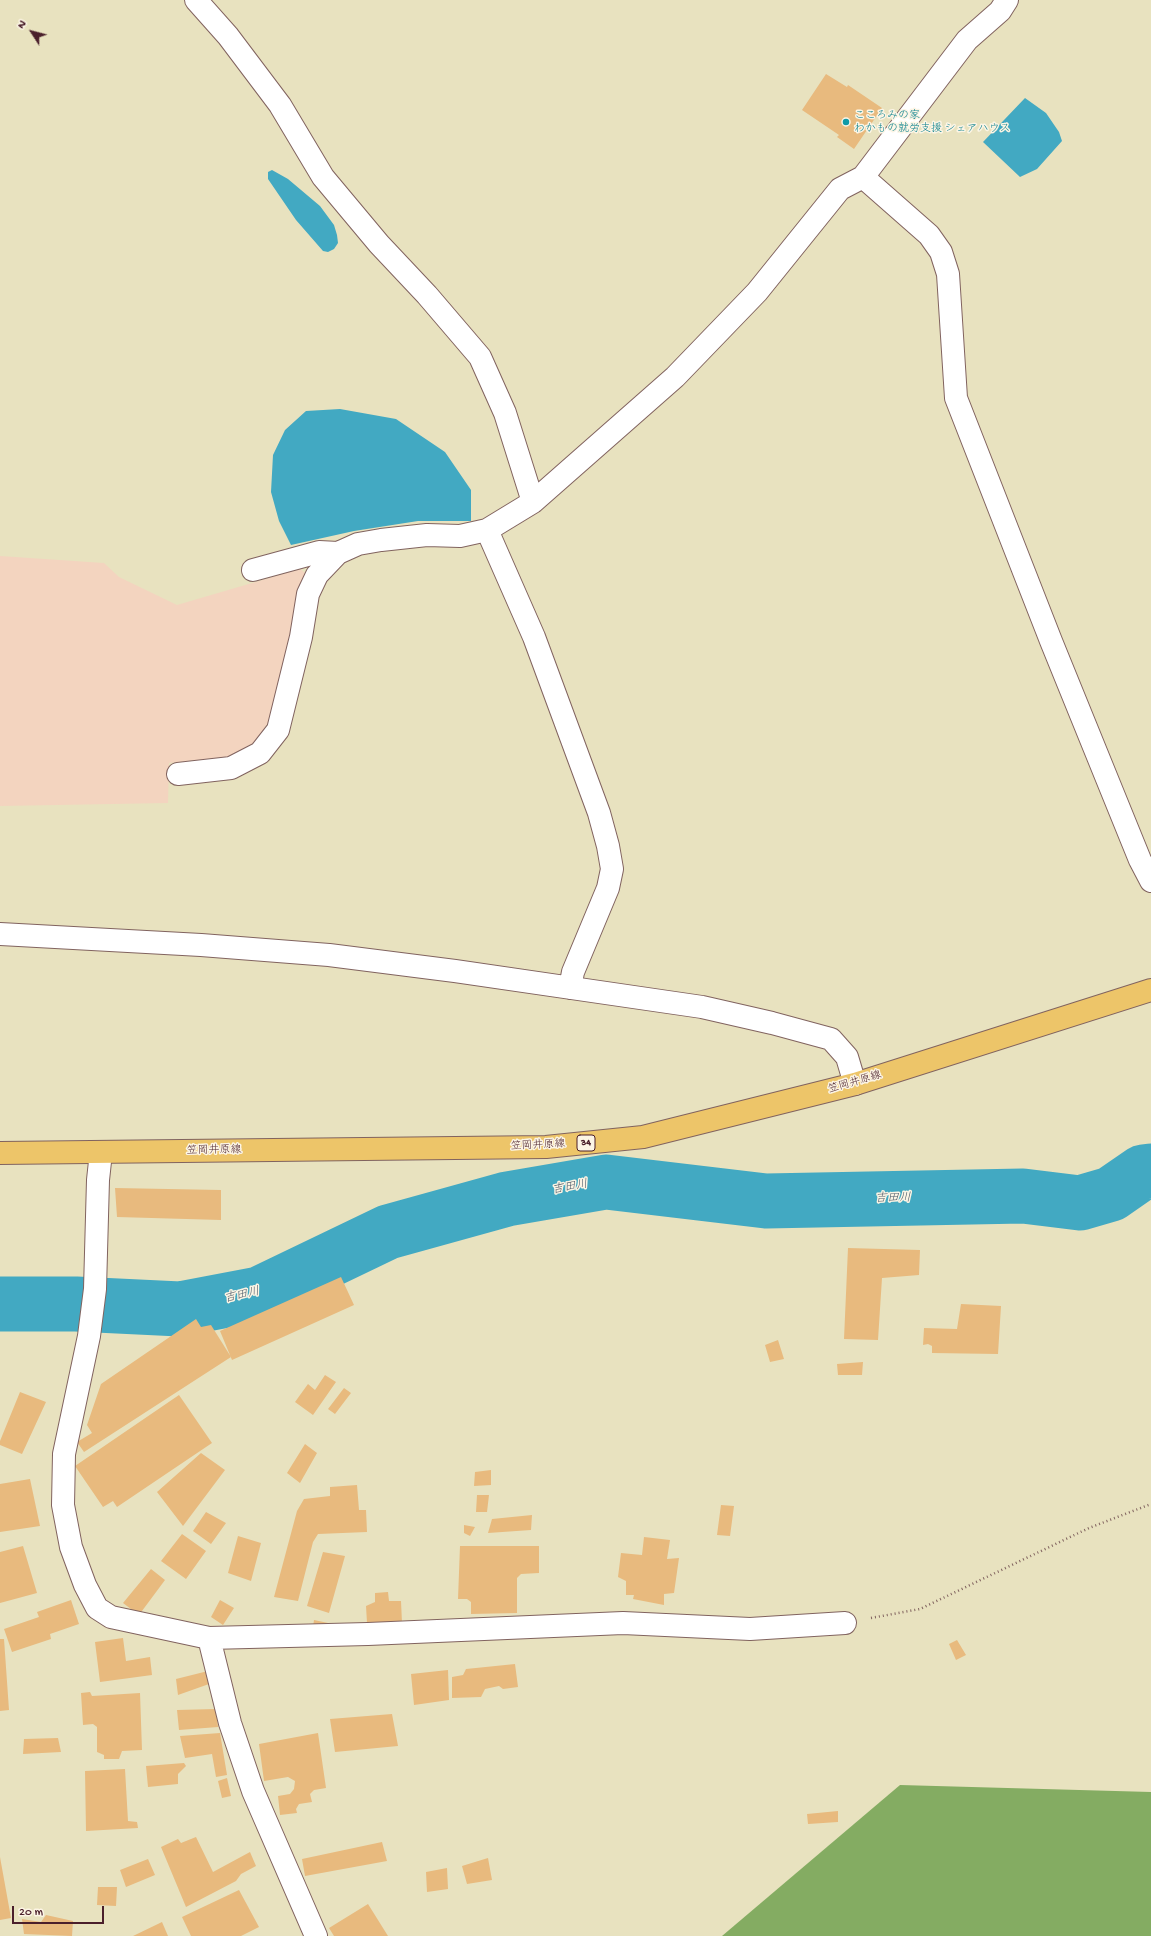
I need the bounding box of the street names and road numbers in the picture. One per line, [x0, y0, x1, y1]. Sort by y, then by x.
street label: 笠岡井原線 [827, 1069, 883, 1097]
road number: 34 [577, 1135, 595, 1151]
street label: 笠岡井原線 [510, 1138, 566, 1154]
street label: 笠岡井原線 [186, 1144, 242, 1158]

